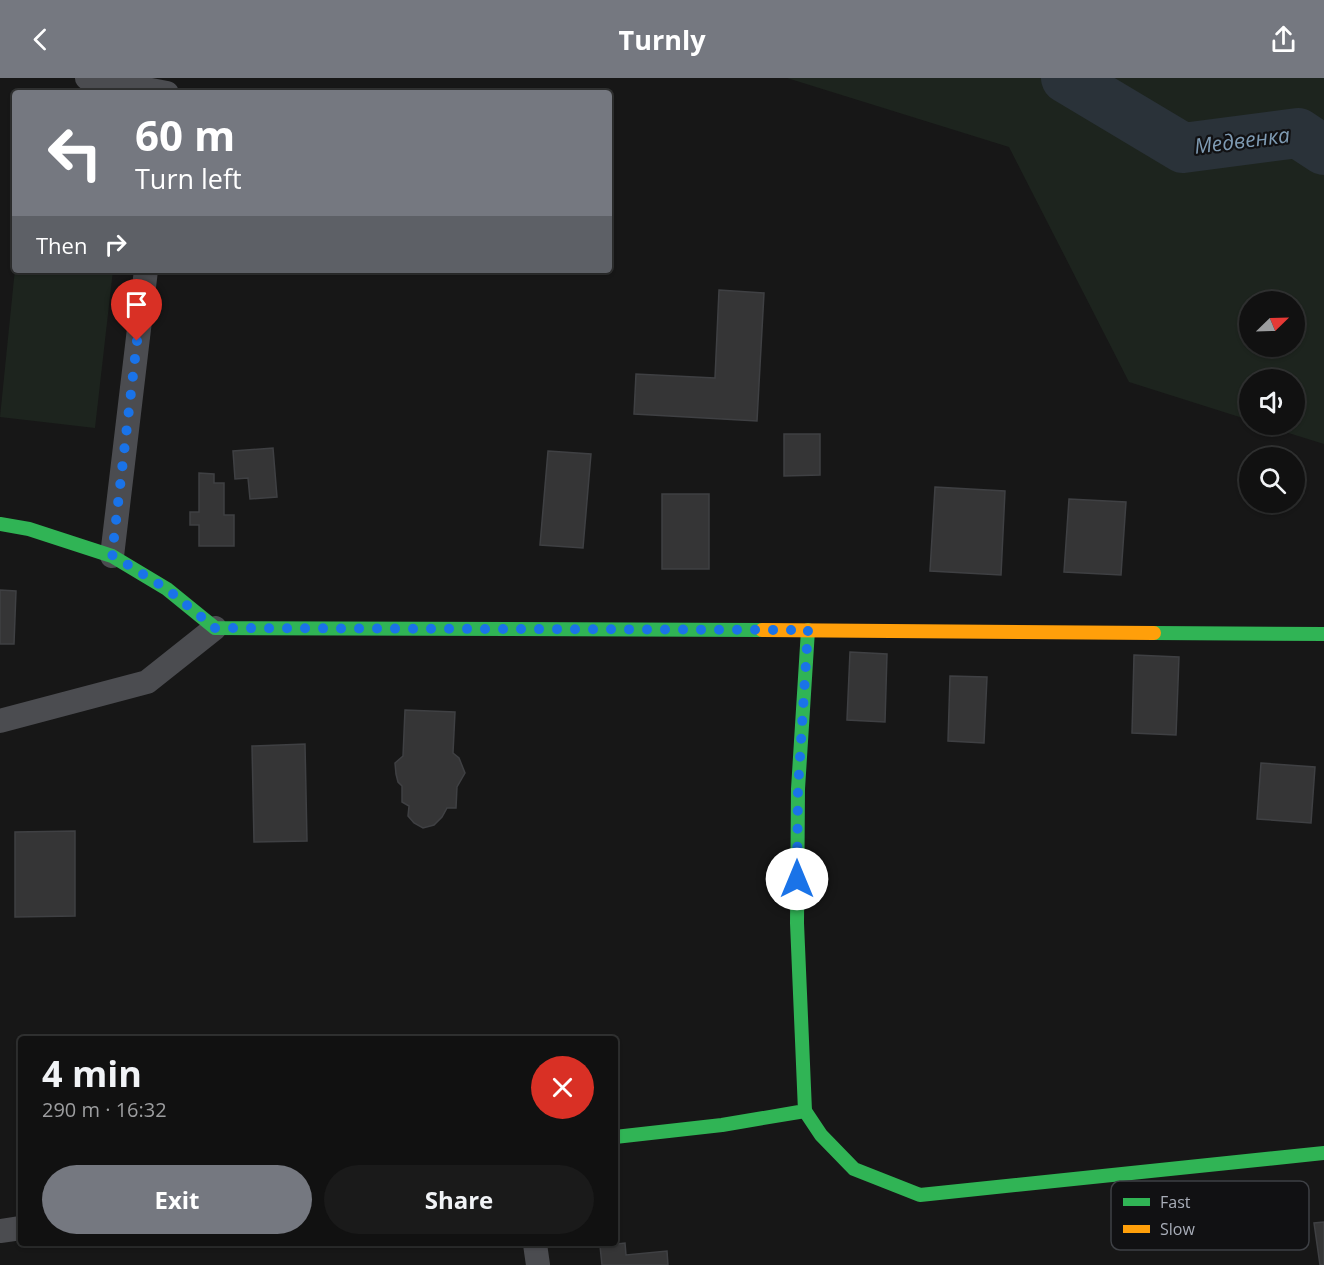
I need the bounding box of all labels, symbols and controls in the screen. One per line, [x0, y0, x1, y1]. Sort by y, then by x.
text: Turnly [619, 21, 706, 58]
icon: back [24, 23, 57, 56]
icon: share [1267, 23, 1300, 56]
text: 60 m [135, 106, 235, 163]
icon: left [36, 114, 114, 192]
water label: Медвенка [1192, 120, 1291, 160]
text: Turn left [135, 160, 242, 197]
icon: right [99, 228, 132, 261]
text: Then [36, 230, 87, 260]
pin [111, 279, 162, 341]
icon: arrive [120, 288, 153, 321]
north arrow [1239, 291, 1305, 357]
map controls [1239, 291, 1305, 513]
button: sound [1239, 369, 1305, 435]
button: search [1239, 447, 1305, 513]
position arrow [765, 847, 829, 911]
text: 4 min [42, 1049, 142, 1098]
button: close [531, 1056, 594, 1119]
text: 290 m · 16:32 [42, 1096, 167, 1123]
button: Exit [42, 1165, 312, 1234]
button: Share [324, 1165, 594, 1234]
legend [1111, 1181, 1309, 1250]
text: Fast [1160, 1191, 1191, 1213]
text: Slow [1160, 1218, 1195, 1240]

